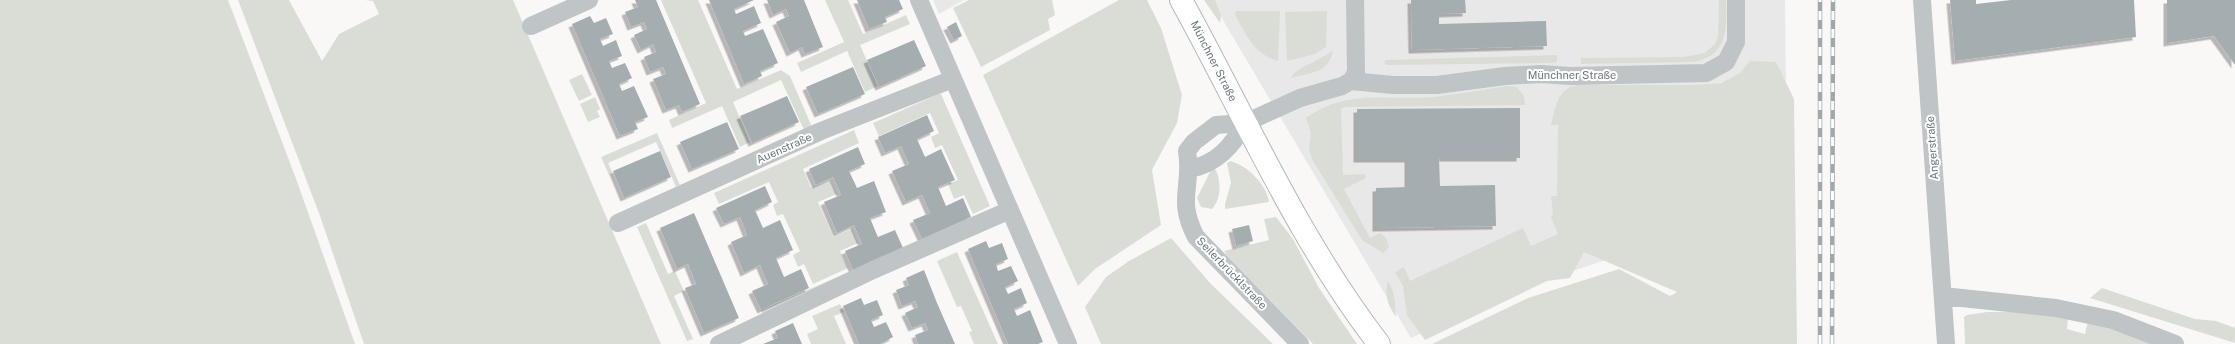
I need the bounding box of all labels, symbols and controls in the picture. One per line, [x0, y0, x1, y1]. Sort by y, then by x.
street label: Münchner Straße [1189, 19, 1239, 103]
street label: Münchner Straße [1528, 69, 1616, 81]
street label: Angerstraße [1924, 116, 1940, 180]
street label: Auenstraße [754, 130, 814, 166]
street label: Seilerbrücklstraße [1195, 235, 1269, 311]

